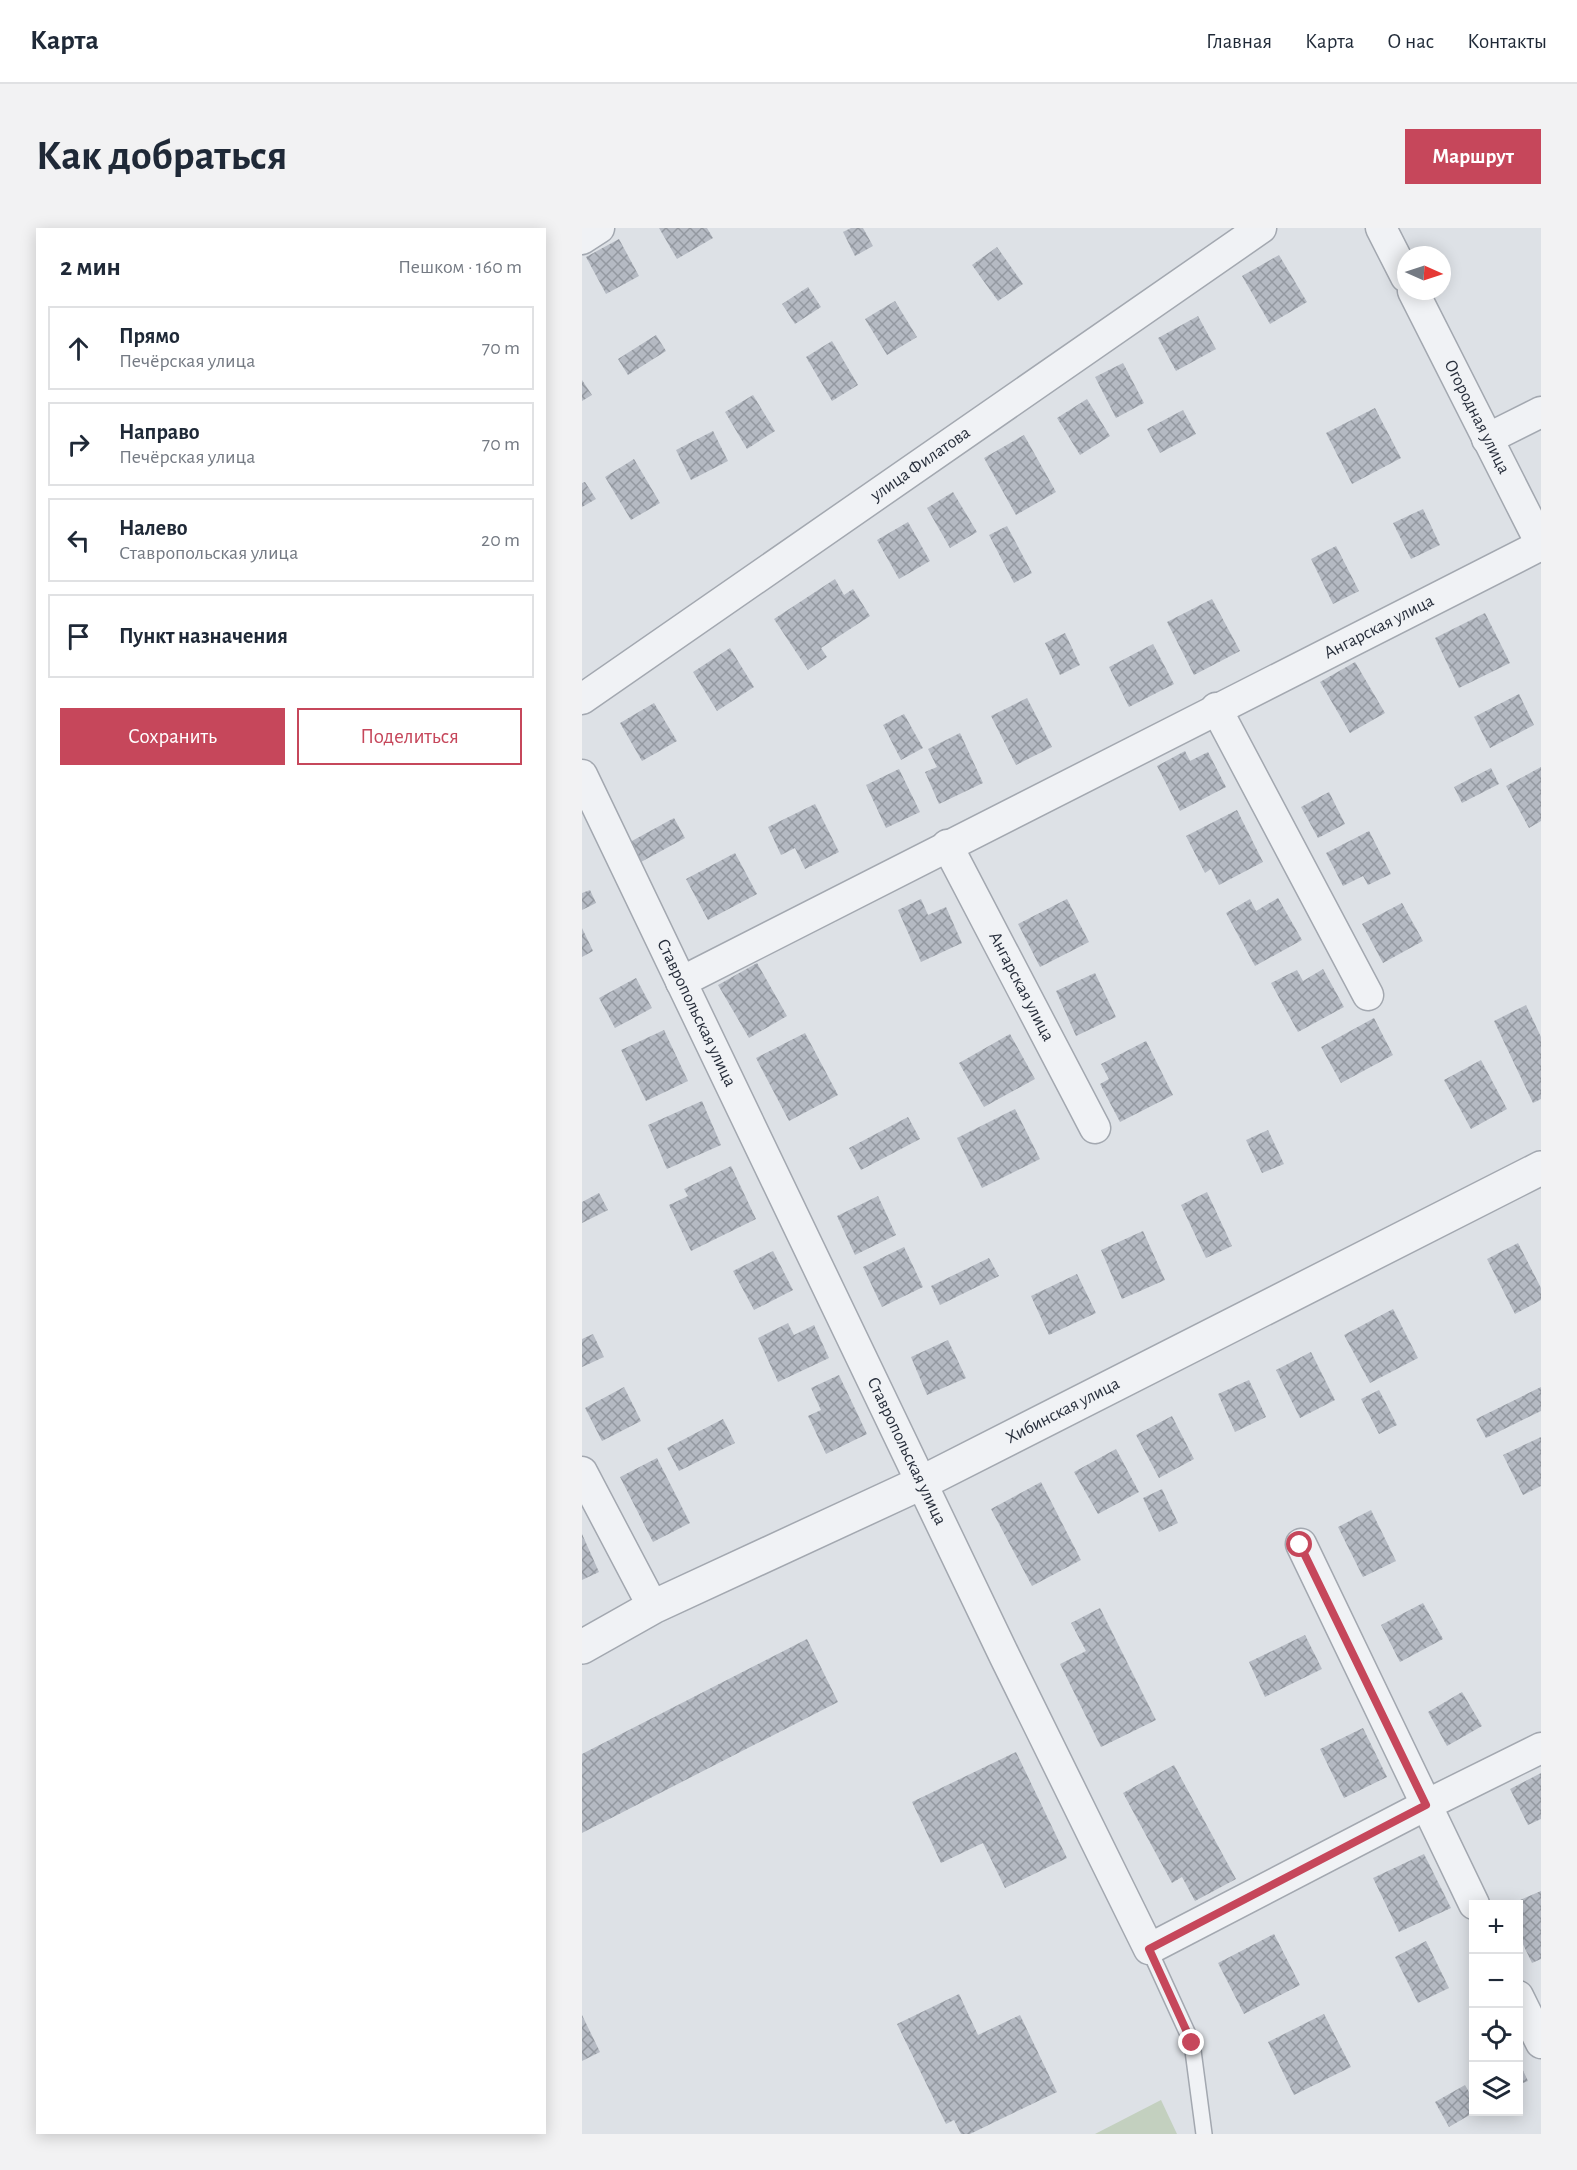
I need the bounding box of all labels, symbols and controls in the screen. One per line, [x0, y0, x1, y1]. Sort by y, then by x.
text: Карта [30, 27, 99, 55]
text: Главная [1206, 31, 1272, 52]
text: Карта [1305, 31, 1354, 52]
text: О нас [1387, 31, 1434, 52]
text: Контакты [1467, 31, 1547, 52]
button: Маршрут [1405, 129, 1541, 184]
text: Как добраться [36, 135, 287, 177]
north arrow [1397, 246, 1451, 300]
text: 2 мин [60, 254, 121, 280]
text: Пешком · 160 m [398, 257, 522, 277]
text: Прямо [119, 325, 180, 347]
icon: ahead [62, 332, 95, 365]
text: 70 m [482, 338, 520, 358]
text: Печёрская улица [119, 351, 255, 371]
street label: Огородная улица [1440, 357, 1513, 477]
text: Направо [119, 421, 200, 443]
street label: улица Филатова [867, 424, 974, 505]
icon: right [62, 428, 95, 461]
text: 70 m [482, 434, 520, 454]
text: Печёрская улица [119, 447, 255, 467]
text: Налево [119, 517, 188, 539]
icon: left [62, 524, 95, 557]
text: 20 m [481, 530, 520, 550]
text: Ставропольская улица [119, 543, 298, 563]
street label: Ангарская улица [1321, 592, 1437, 663]
icon: arrive [62, 620, 95, 653]
text: Пункт назначения [119, 625, 288, 647]
button: Сохранить [60, 708, 285, 765]
button: Поделиться [297, 708, 522, 765]
street label: Ангарская улица [985, 929, 1057, 1044]
street label: Ставропольская улица [653, 936, 739, 1090]
street label: Ставропольская улица [863, 1375, 949, 1528]
street label: Хибинская улица [1003, 1375, 1123, 1447]
route start [1286, 1531, 1312, 1557]
map controls [1469, 1900, 1523, 2116]
button: + [1469, 1900, 1523, 1954]
button: − [1469, 1954, 1523, 2008]
button: locate [1469, 2008, 1523, 2062]
route end [1178, 2029, 1204, 2055]
button: layers [1469, 2062, 1523, 2116]

